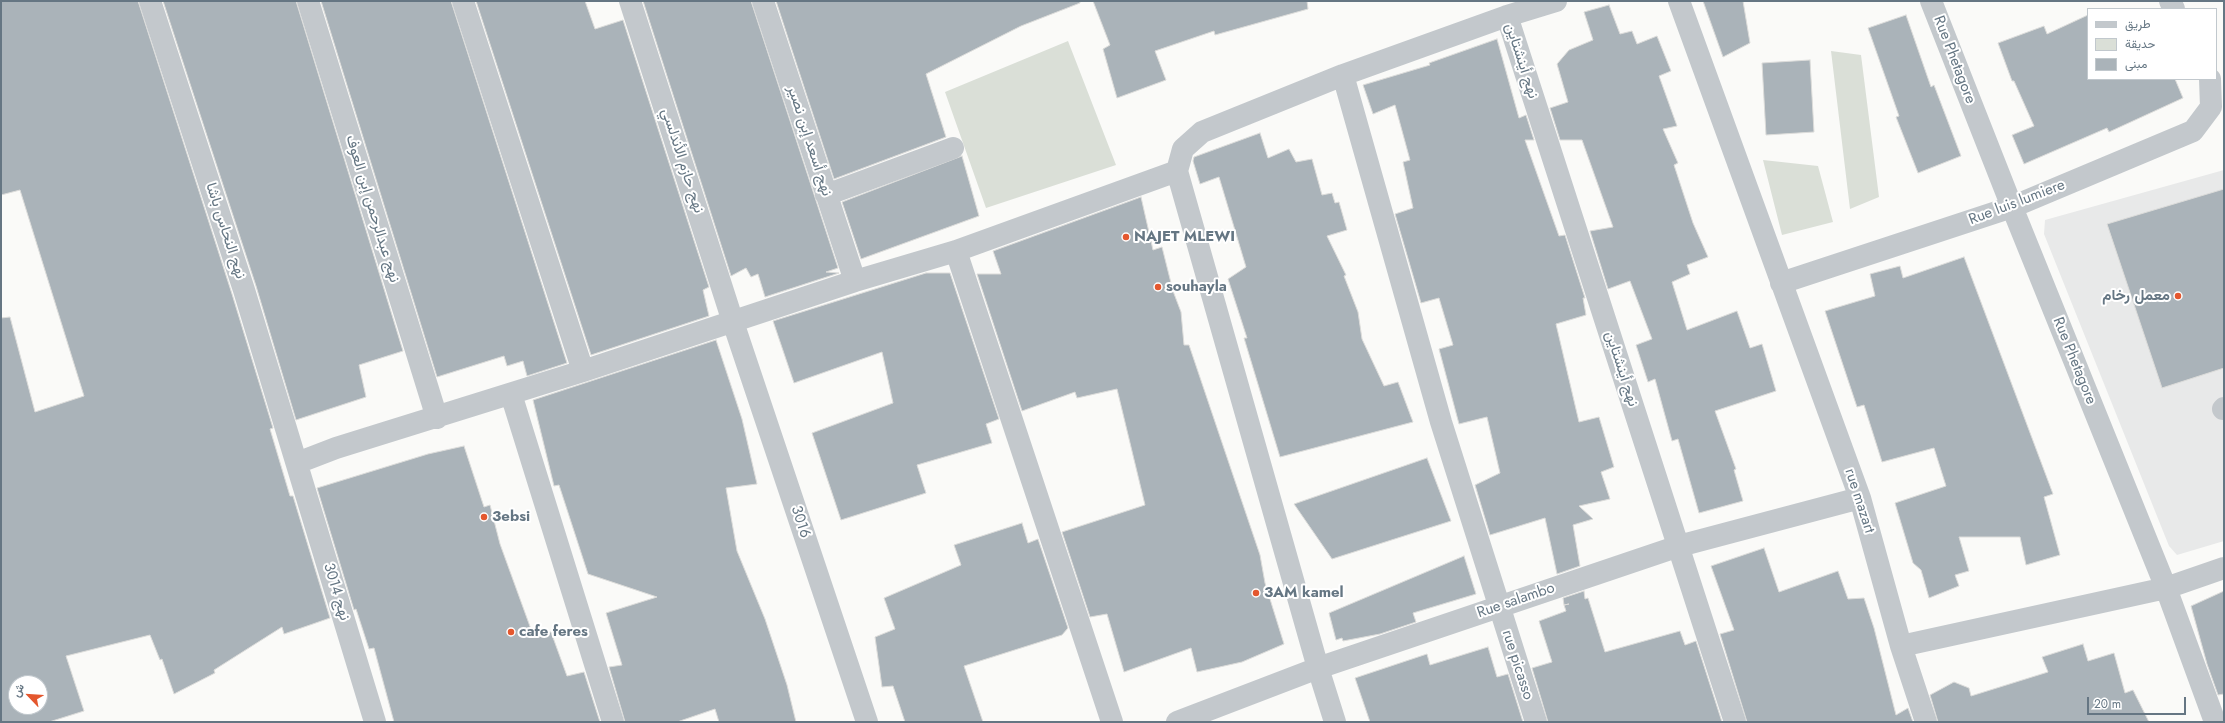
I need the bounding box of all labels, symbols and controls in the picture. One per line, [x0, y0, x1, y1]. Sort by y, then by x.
legend [2087, 8, 2217, 80]
street label: Rue Phetagore [1929, 14, 1979, 106]
text: طريق [2125, 15, 2150, 33]
street label: نهج أينشتاين [1500, 21, 1542, 101]
text: حديقة [2125, 35, 2155, 53]
text: مبنى [2125, 55, 2147, 73]
street label: نهج أسعد إبن نصير [783, 83, 835, 199]
street label: نهج حازم الأندلسي [657, 106, 707, 216]
street label: نهج عبدالرحمن إبن العوف [341, 133, 403, 285]
street label: Rue luis lumiere [1966, 176, 2068, 230]
street label: نهج النحاس باشا [201, 181, 249, 281]
place label: NAJET MLEWI [1134, 228, 1235, 246]
marker: NAJET MLEWI [1121, 232, 1131, 242]
place label: souhayla [1166, 278, 1227, 296]
marker: souhayla [1153, 282, 1163, 292]
place label: معمل رخام [2102, 287, 2170, 305]
marker: معمل رخام [2173, 291, 2183, 301]
street label: Rue Phetagore [2048, 315, 2100, 407]
street label: نهج أينشتاين [1600, 329, 1642, 409]
street label: rue mazart [1840, 466, 1878, 536]
street label: 3016 [786, 504, 814, 540]
place label: 3ebsi [492, 508, 530, 526]
marker: 3ebsi [479, 512, 489, 522]
street label: نهج 3014 [319, 561, 353, 623]
street label: Rue salambo [1475, 579, 1557, 623]
place label: 3AM kamel [1264, 584, 1344, 602]
marker: 3AM kamel [1251, 588, 1261, 598]
place label: cafe feres [519, 623, 588, 641]
marker: cafe feres [506, 627, 516, 637]
street label: rue picasso [1497, 628, 1537, 702]
north arrow [8, 675, 48, 715]
text: ش [8, 681, 28, 700]
scale bar [2089, 689, 2188, 715]
text: 20 m [2094, 695, 2121, 713]

